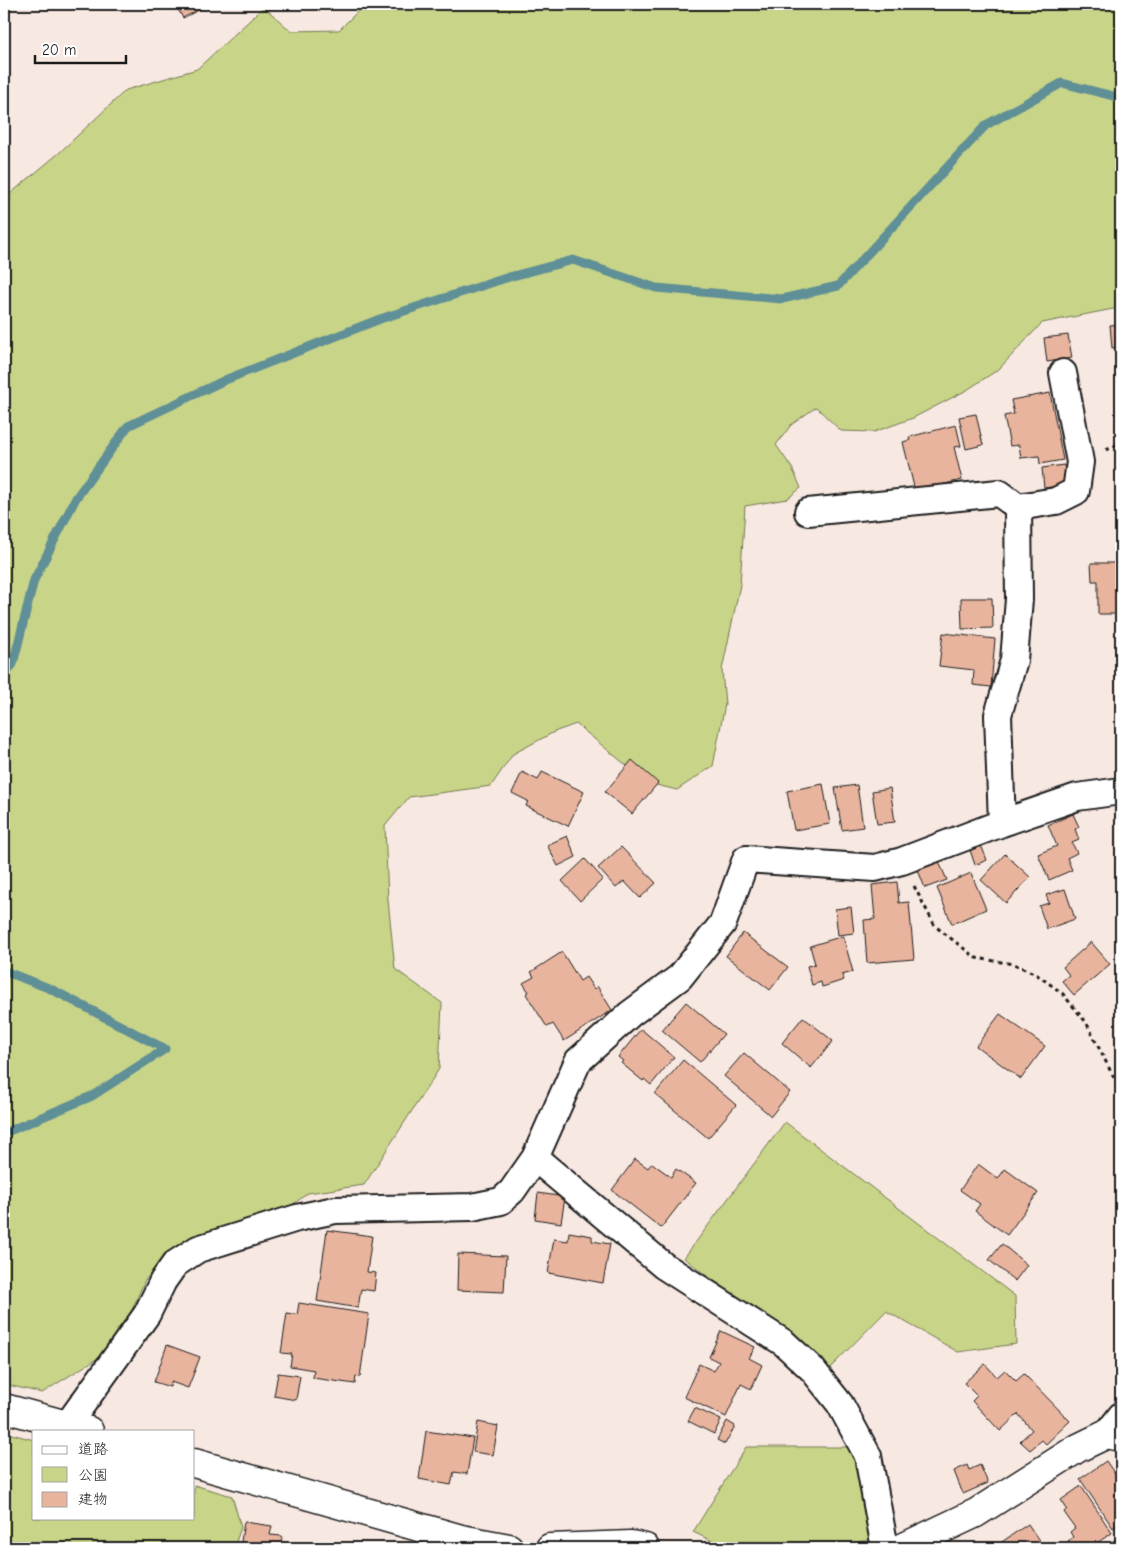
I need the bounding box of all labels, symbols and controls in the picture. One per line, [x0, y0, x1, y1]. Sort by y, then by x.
scale bar [35, 32, 126, 64]
text: 20 m [42, 41, 76, 59]
legend [32, 1430, 195, 1520]
text: 道路 [78, 1440, 108, 1458]
text: 公園 [78, 1466, 108, 1484]
text: 建物 [78, 1490, 108, 1508]

